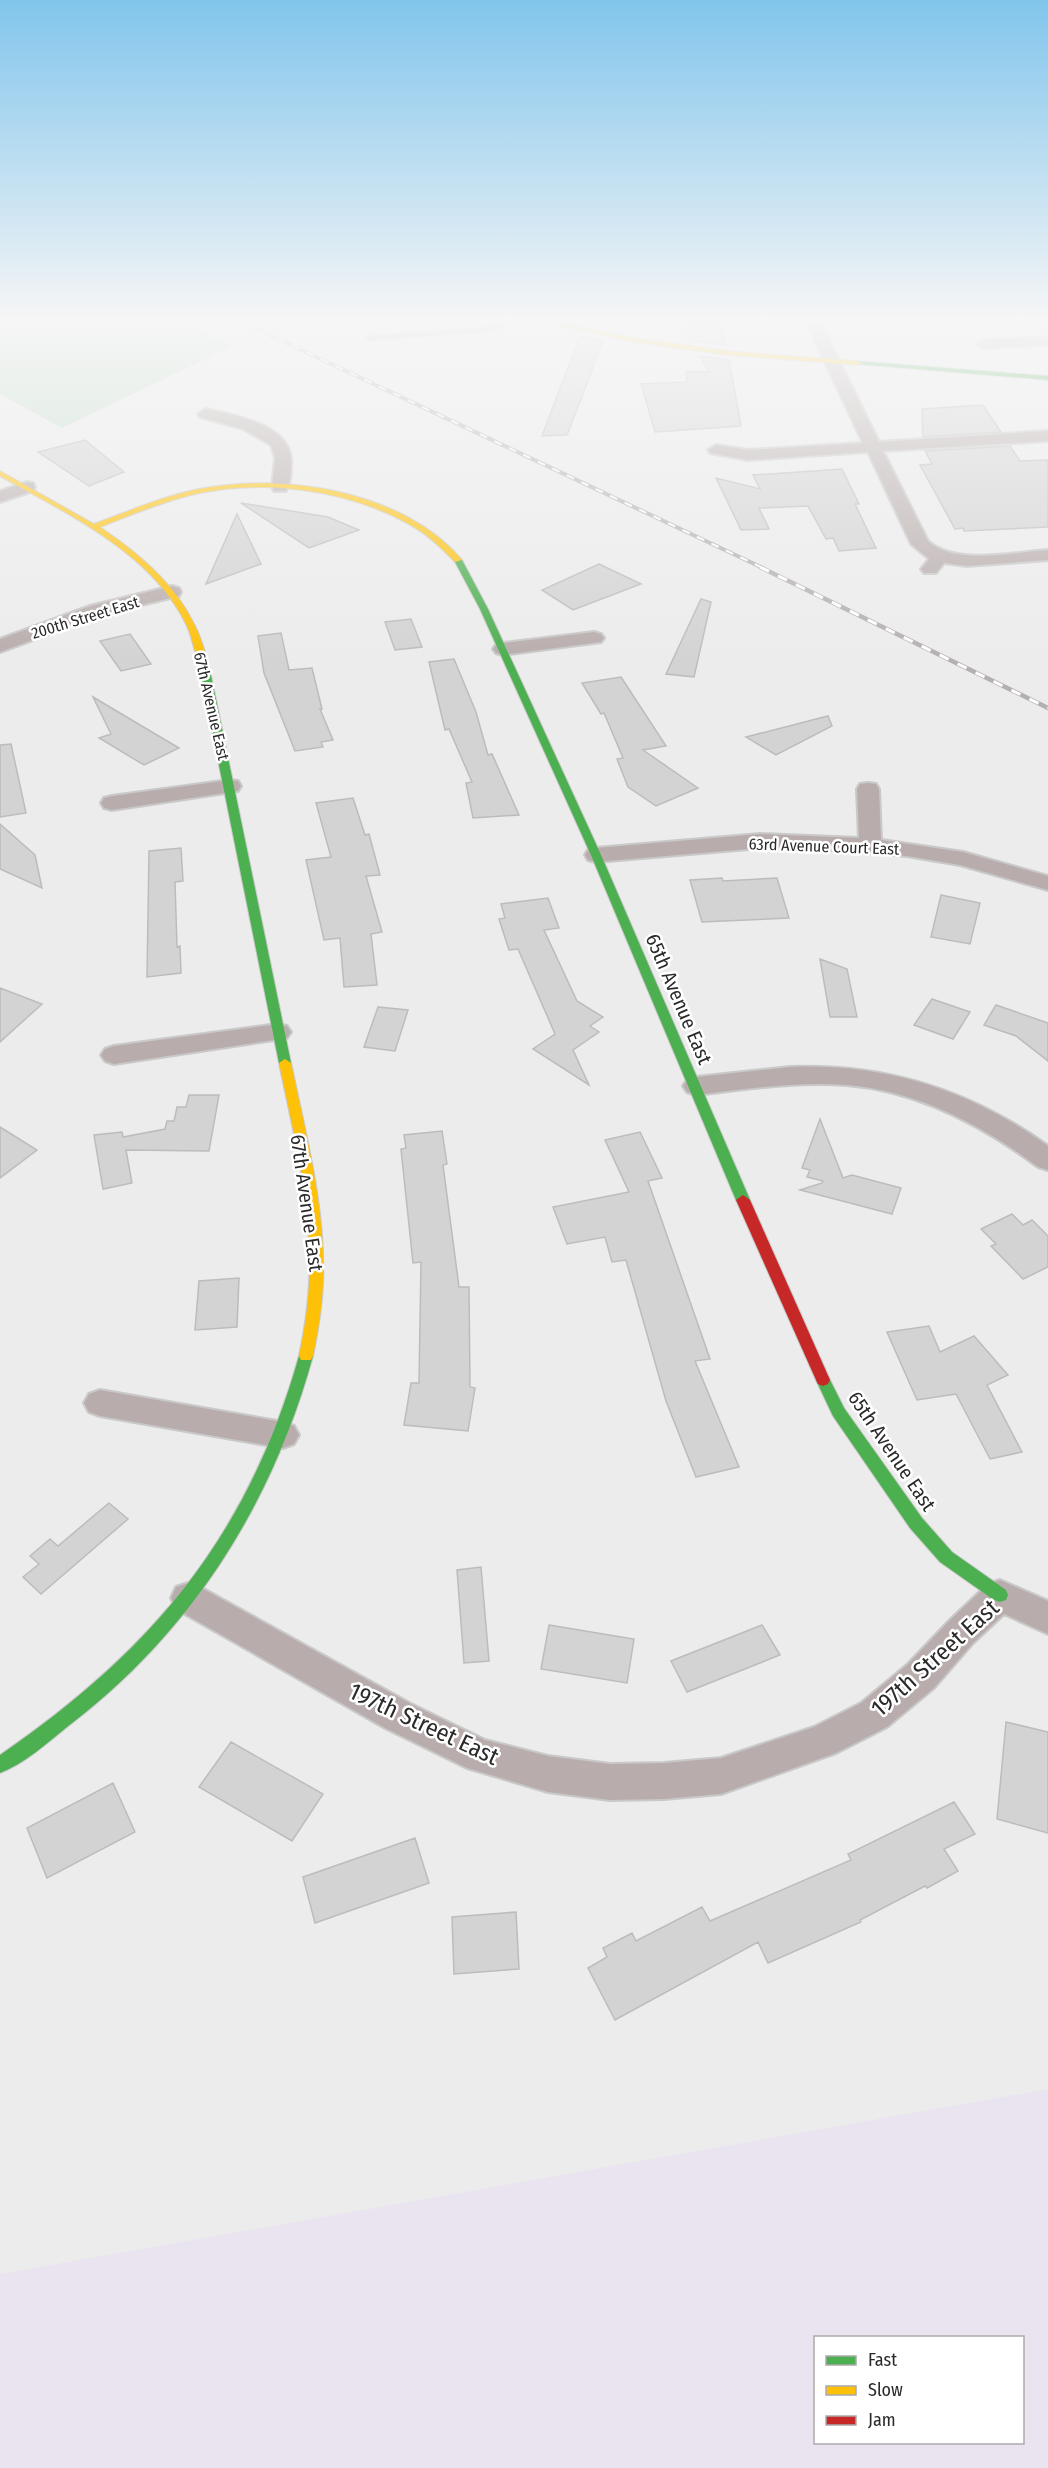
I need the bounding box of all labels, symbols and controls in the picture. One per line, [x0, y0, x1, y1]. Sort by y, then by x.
street label: 200th Street East [29, 592, 142, 643]
street label: 67th Avenue East [190, 650, 233, 763]
street label: 63rd Avenue Court East [748, 834, 900, 859]
street label: 65th Avenue East [641, 930, 717, 1068]
street label: 67th Avenue East [286, 1133, 329, 1273]
street label: 65th Avenue East [843, 1387, 941, 1516]
street label: 197th Street East [865, 1593, 1005, 1723]
street label: 197th Street East [345, 1677, 503, 1771]
legend [814, 2336, 1024, 2444]
text: Fast [868, 2349, 897, 2371]
text: Slow [868, 2379, 903, 2401]
text: Jam [868, 2409, 896, 2431]

